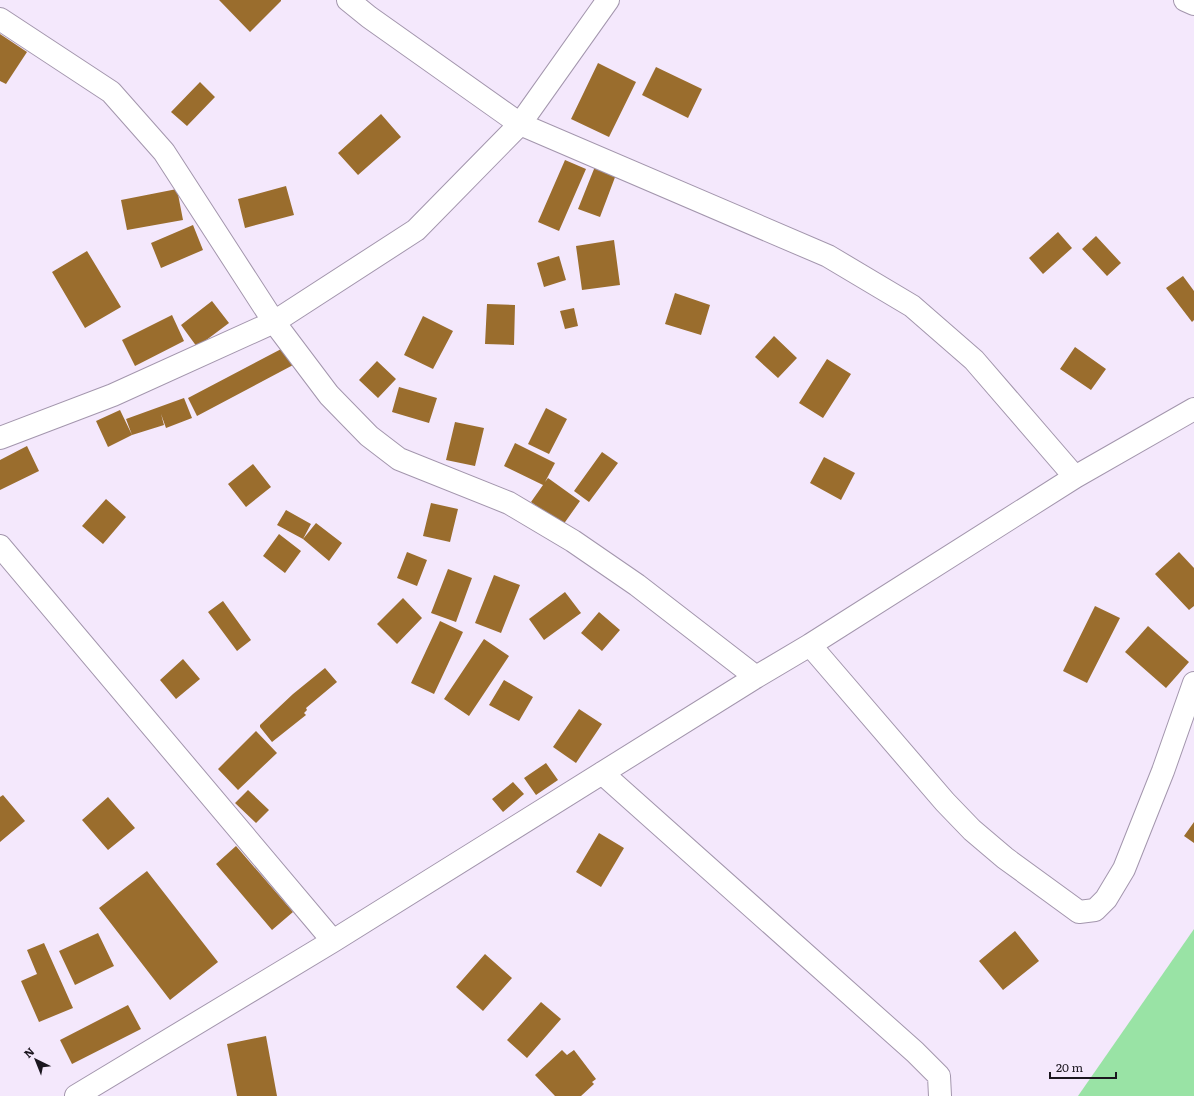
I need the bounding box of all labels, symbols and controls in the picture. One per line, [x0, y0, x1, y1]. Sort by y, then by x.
north arrow [16, 1040, 56, 1080]
text: N [20, 1043, 37, 1061]
scale bar [1050, 1054, 1116, 1080]
text: 20 m [1056, 1058, 1083, 1076]

